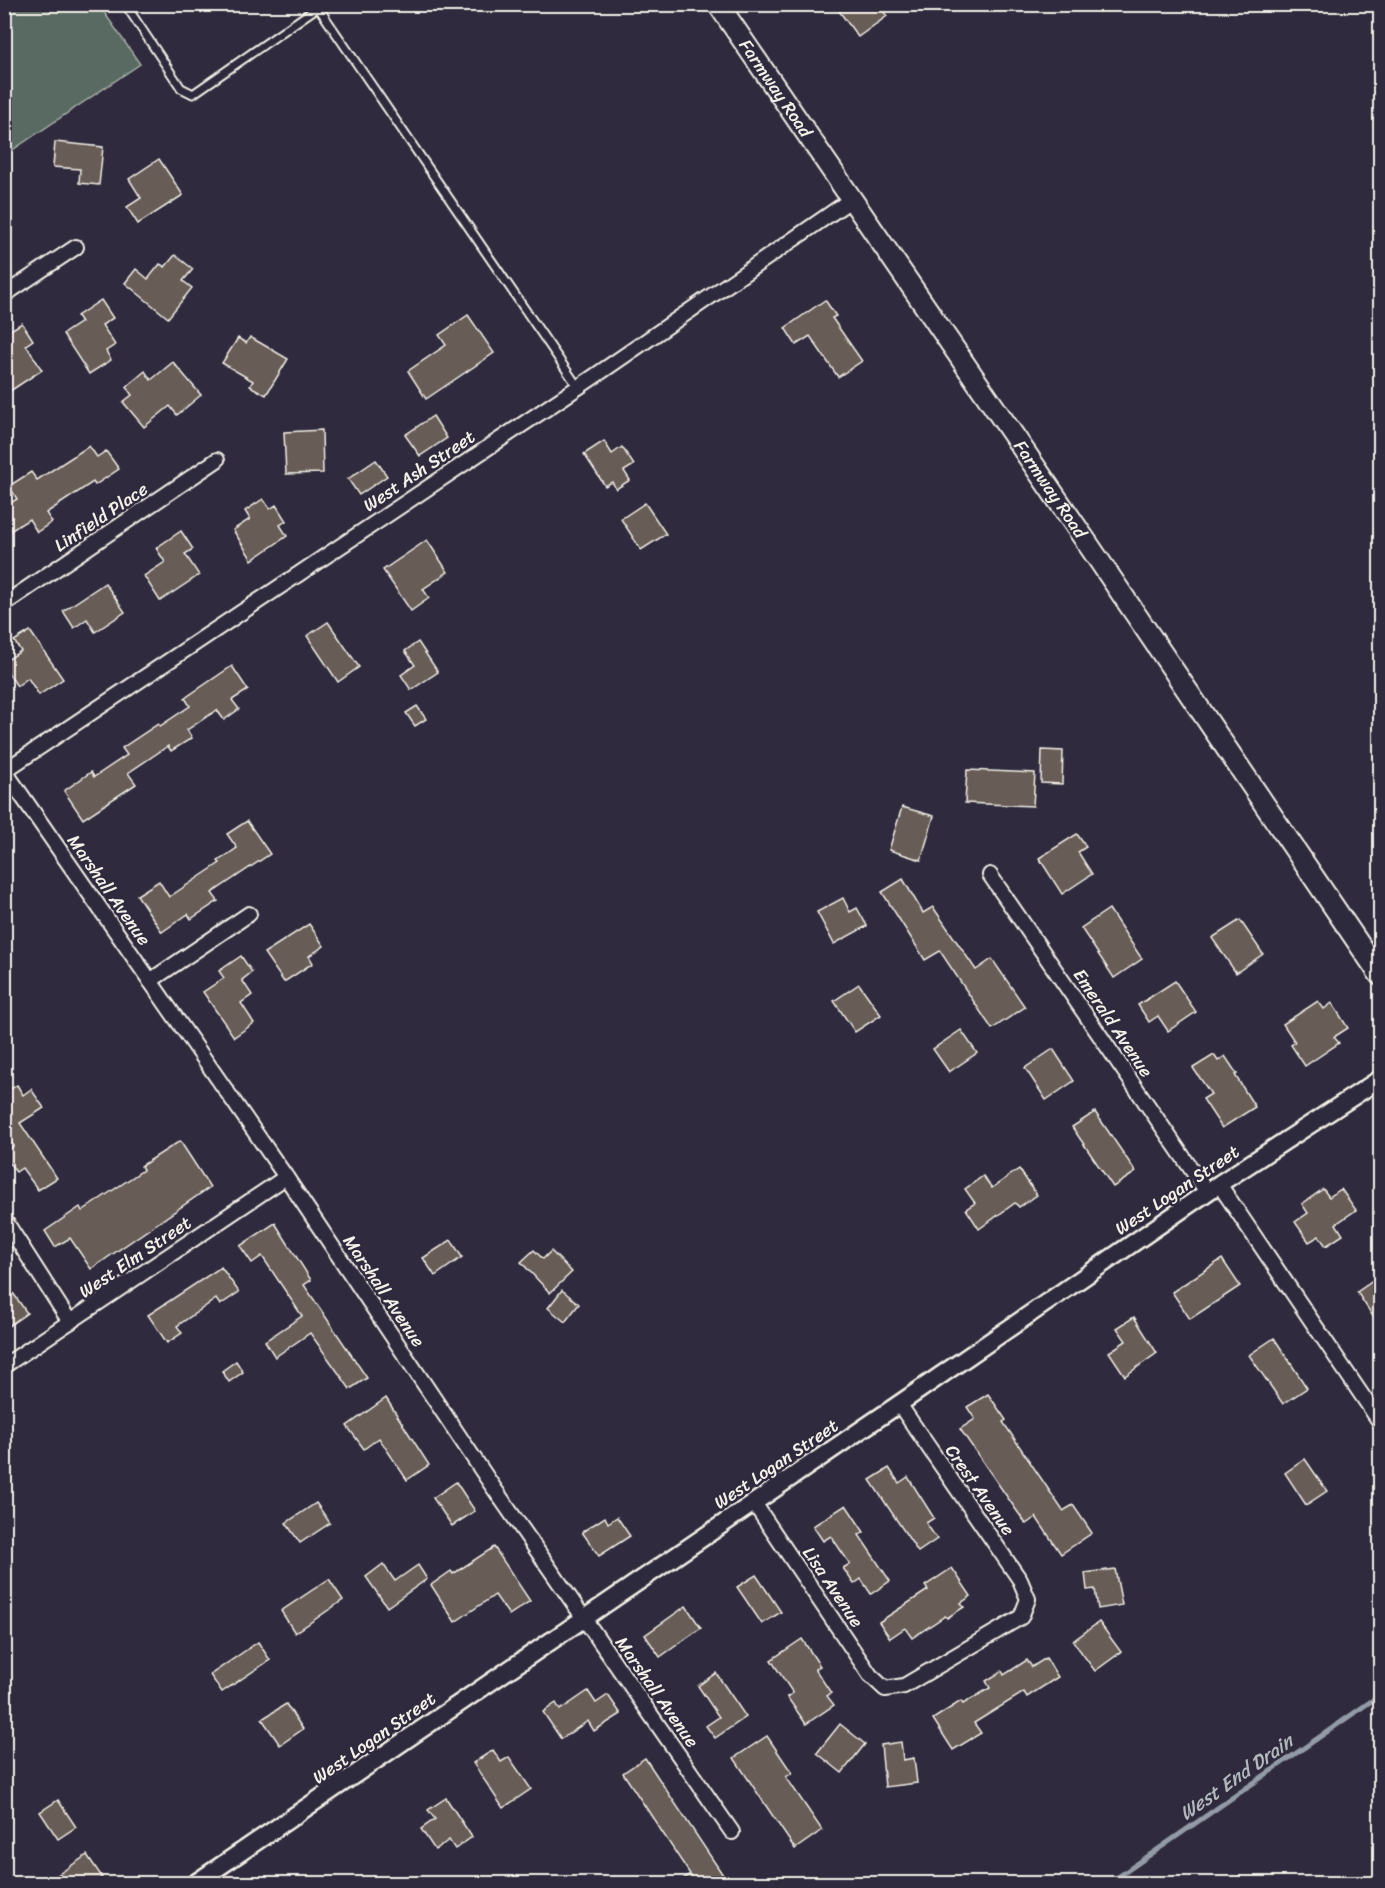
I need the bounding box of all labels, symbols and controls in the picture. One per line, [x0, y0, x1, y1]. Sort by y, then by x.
street label: Farmway Road [730, 32, 822, 145]
street label: West Ash Street [356, 421, 482, 521]
street label: Farmway Road [1005, 433, 1097, 546]
street label: Linfield Place [47, 473, 155, 561]
street label: Marshall Avenue [59, 827, 159, 953]
street label: Emerald Avenue [1064, 962, 1162, 1084]
street label: West Logan Street [1108, 1136, 1246, 1244]
street label: West Elm Street [72, 1207, 198, 1307]
street label: Marshall Avenue [334, 1228, 434, 1354]
street label: West Logan Street [707, 1410, 845, 1518]
street label: Crest Avenue [936, 1437, 1024, 1543]
street label: Lisa Avenue [794, 1540, 872, 1634]
street label: Marshall Avenue [607, 1629, 707, 1755]
street label: West Logan Street [305, 1683, 443, 1793]
water label: West End Drain [1172, 1724, 1303, 1830]

